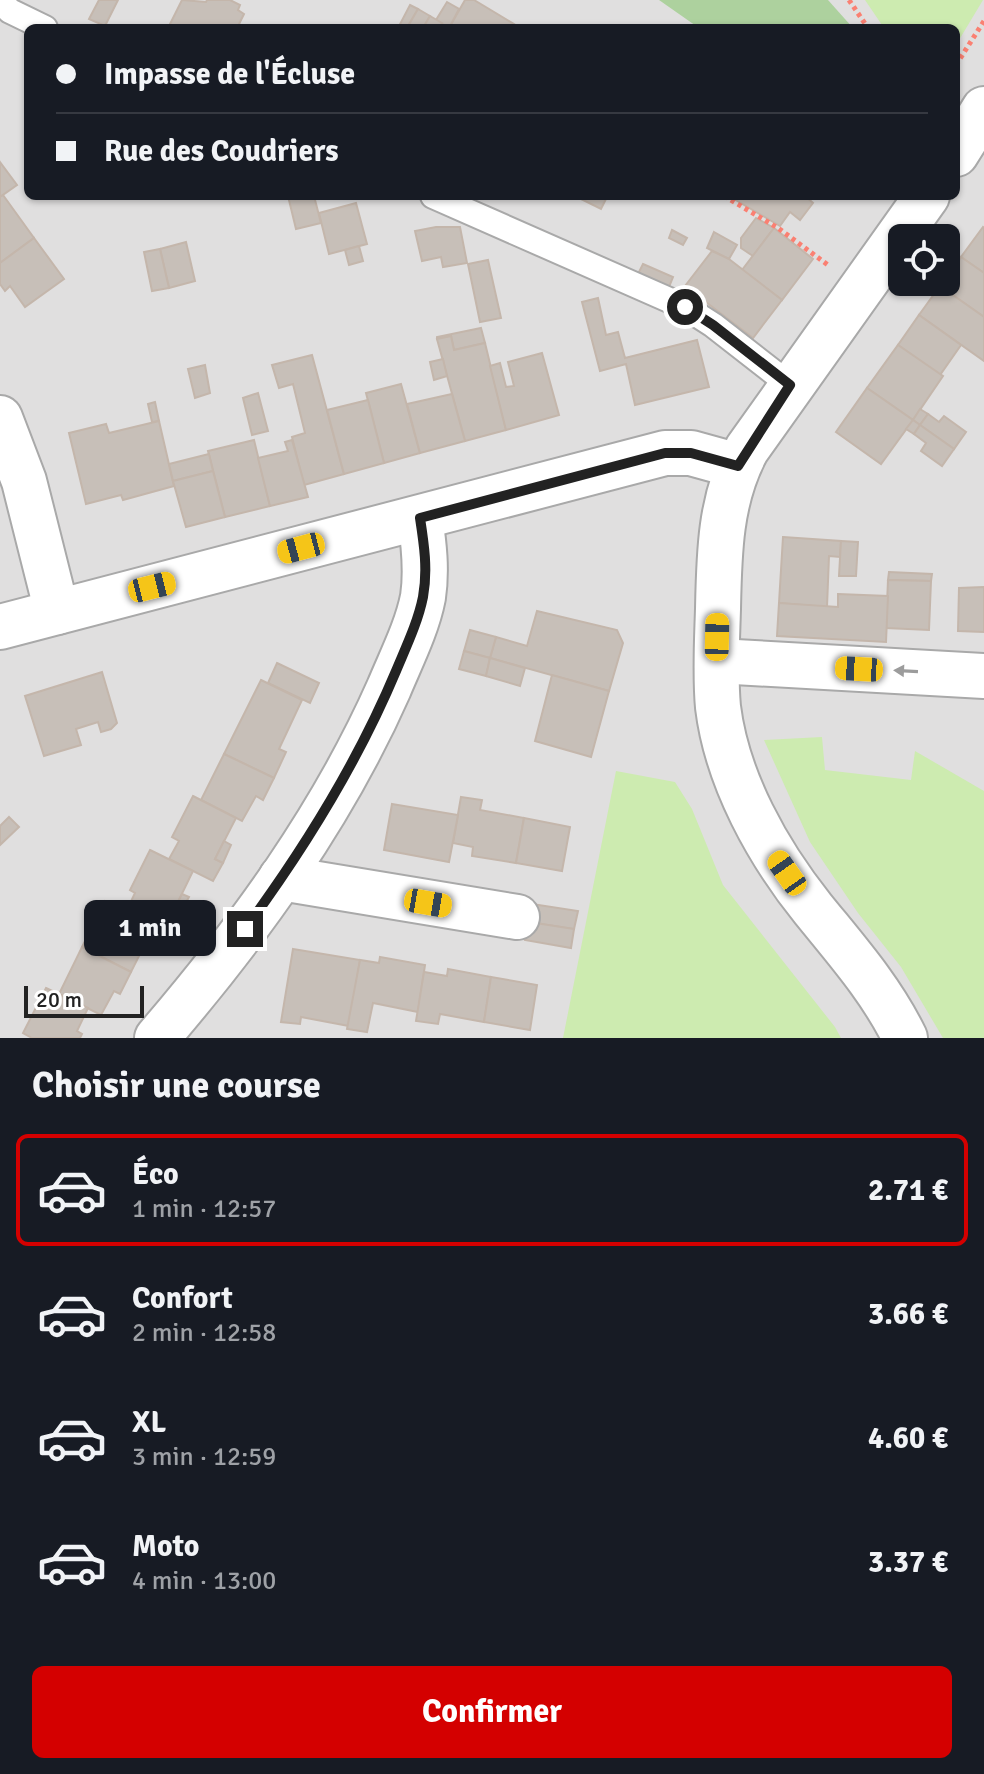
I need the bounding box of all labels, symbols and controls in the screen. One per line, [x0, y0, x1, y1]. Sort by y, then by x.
text: Impasse de l'Écluse [104, 56, 355, 93]
text: Rue des Coudriers [104, 133, 339, 170]
map controls [888, 224, 960, 296]
button: locate [888, 224, 960, 296]
route start [667, 289, 703, 325]
car [275, 530, 327, 566]
car [126, 570, 178, 604]
car [705, 613, 729, 661]
car [834, 656, 884, 682]
one-way arrow [893, 664, 918, 677]
car [763, 846, 811, 900]
car [402, 887, 454, 919]
callout: 1 min [85, 901, 217, 957]
route end [227, 911, 263, 947]
text: 1 min [119, 912, 181, 944]
scale bar [24, 982, 144, 1018]
text: 20 m [36, 986, 82, 1013]
text: Choisir une course [32, 1063, 321, 1108]
icon: car [36, 1154, 108, 1226]
text: Éco [132, 1156, 179, 1193]
text: 2.71 € [868, 1172, 948, 1209]
text: 1 min · 12:57 [132, 1193, 276, 1225]
icon: car [36, 1278, 108, 1350]
text: Confort [132, 1280, 233, 1317]
text: 3.66 € [868, 1296, 948, 1333]
text: 2 min · 12:58 [132, 1317, 276, 1349]
icon: car [36, 1402, 108, 1474]
text: XL [132, 1404, 166, 1441]
text: 4.60 € [868, 1420, 948, 1457]
text: 3 min · 12:59 [132, 1441, 276, 1473]
icon: car [36, 1526, 108, 1598]
text: Moto [132, 1528, 199, 1565]
text: 3.37 € [868, 1544, 948, 1581]
text: 4 min · 13:00 [132, 1565, 276, 1597]
button: Confirmer [32, 1666, 952, 1758]

